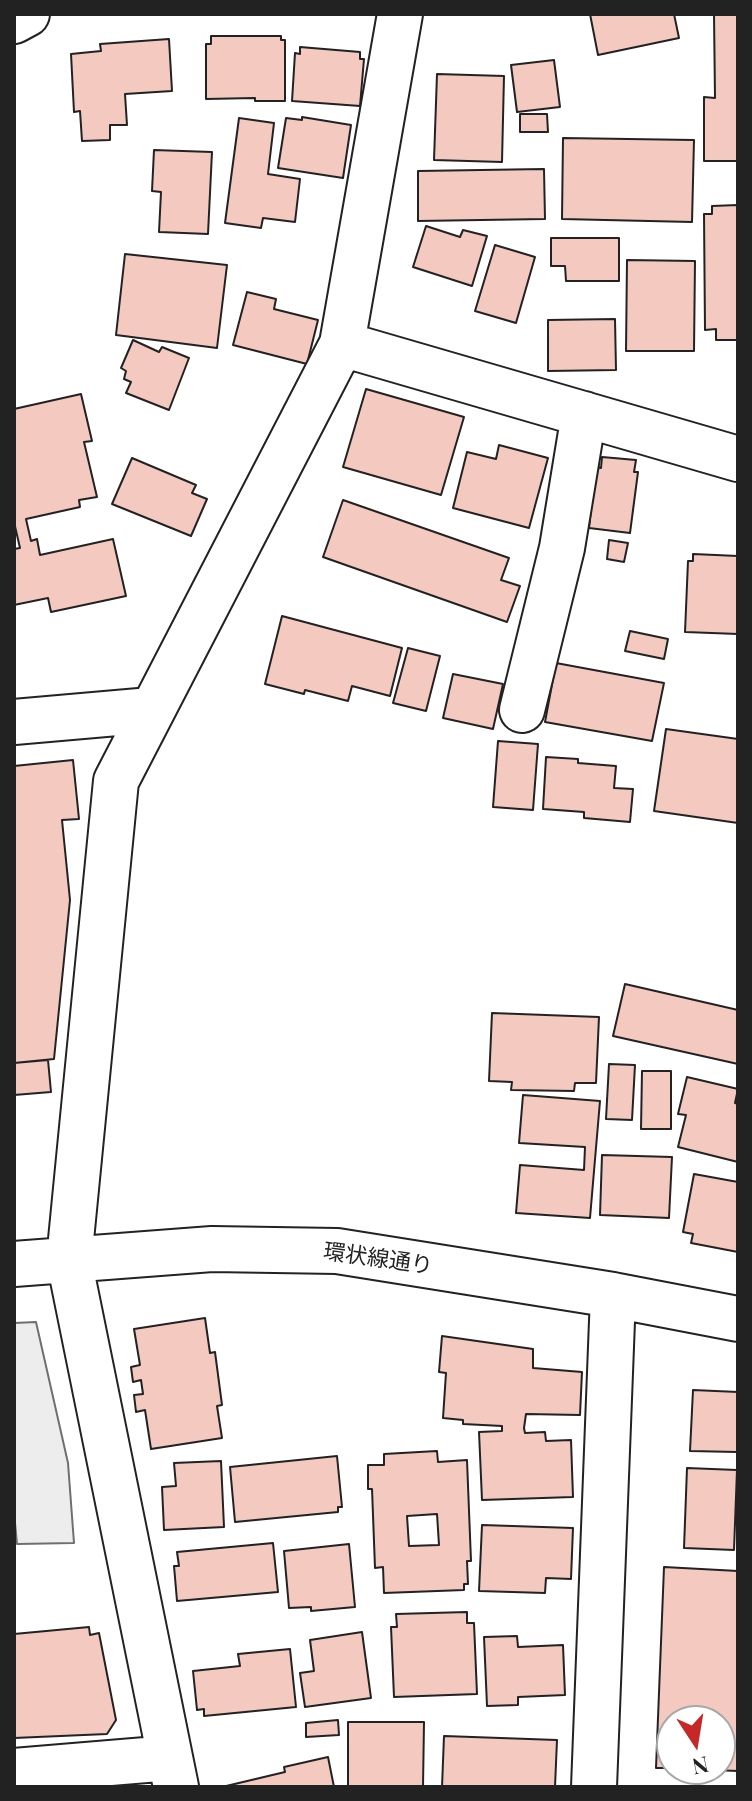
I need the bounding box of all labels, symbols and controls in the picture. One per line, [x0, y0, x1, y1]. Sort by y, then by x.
street label: 環状線通り [322, 1238, 434, 1280]
north arrow [656, 1705, 736, 1785]
text: N [690, 1750, 711, 1783]

